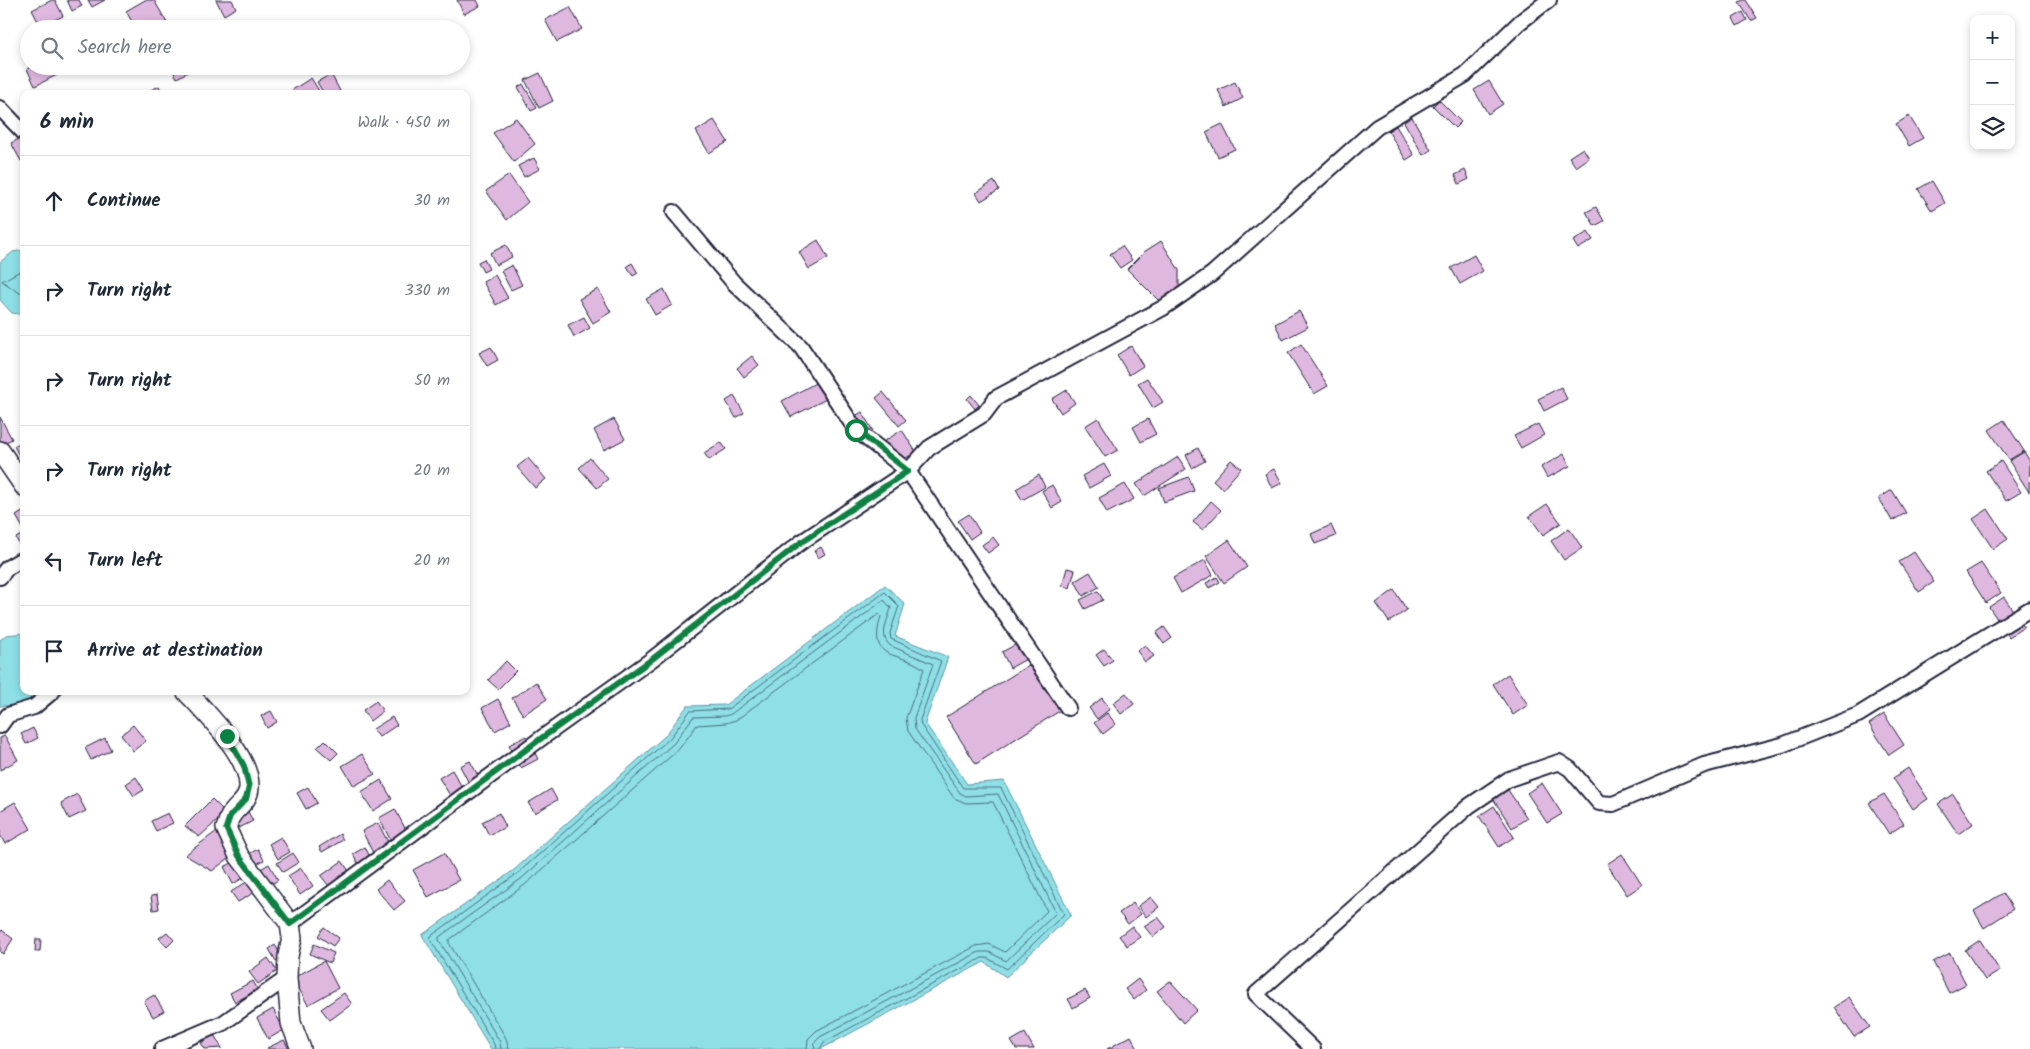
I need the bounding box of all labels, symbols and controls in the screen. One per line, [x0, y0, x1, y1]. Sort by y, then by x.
map controls [1970, 15, 2015, 150]
button: + [1970, 15, 2015, 60]
search box [20, 20, 470, 75]
text: Search here [78, 33, 172, 63]
icon: search [38, 34, 66, 62]
button: − [1970, 60, 2015, 105]
button: layers [1970, 105, 2015, 150]
text: 6 min [40, 106, 94, 139]
text: Walk · 450 m [357, 110, 450, 135]
text: Continue [87, 186, 160, 216]
icon: ahead [40, 187, 68, 215]
text: 30 m [414, 188, 450, 213]
text: Turn right [87, 276, 172, 306]
icon: right [40, 277, 68, 305]
text: 330 m [405, 278, 450, 303]
text: Turn right [87, 366, 172, 396]
icon: right [40, 367, 68, 395]
text: 50 m [414, 368, 450, 393]
route start [845, 419, 868, 442]
text: Turn right [87, 456, 172, 486]
icon: right [40, 457, 68, 485]
text: 20 m [414, 458, 450, 483]
text: Turn left [87, 546, 162, 576]
icon: left [40, 547, 68, 575]
text: 20 m [414, 548, 450, 573]
text: Arrive at destination [87, 636, 263, 666]
icon: arrive [40, 637, 68, 665]
route end [216, 725, 239, 748]

